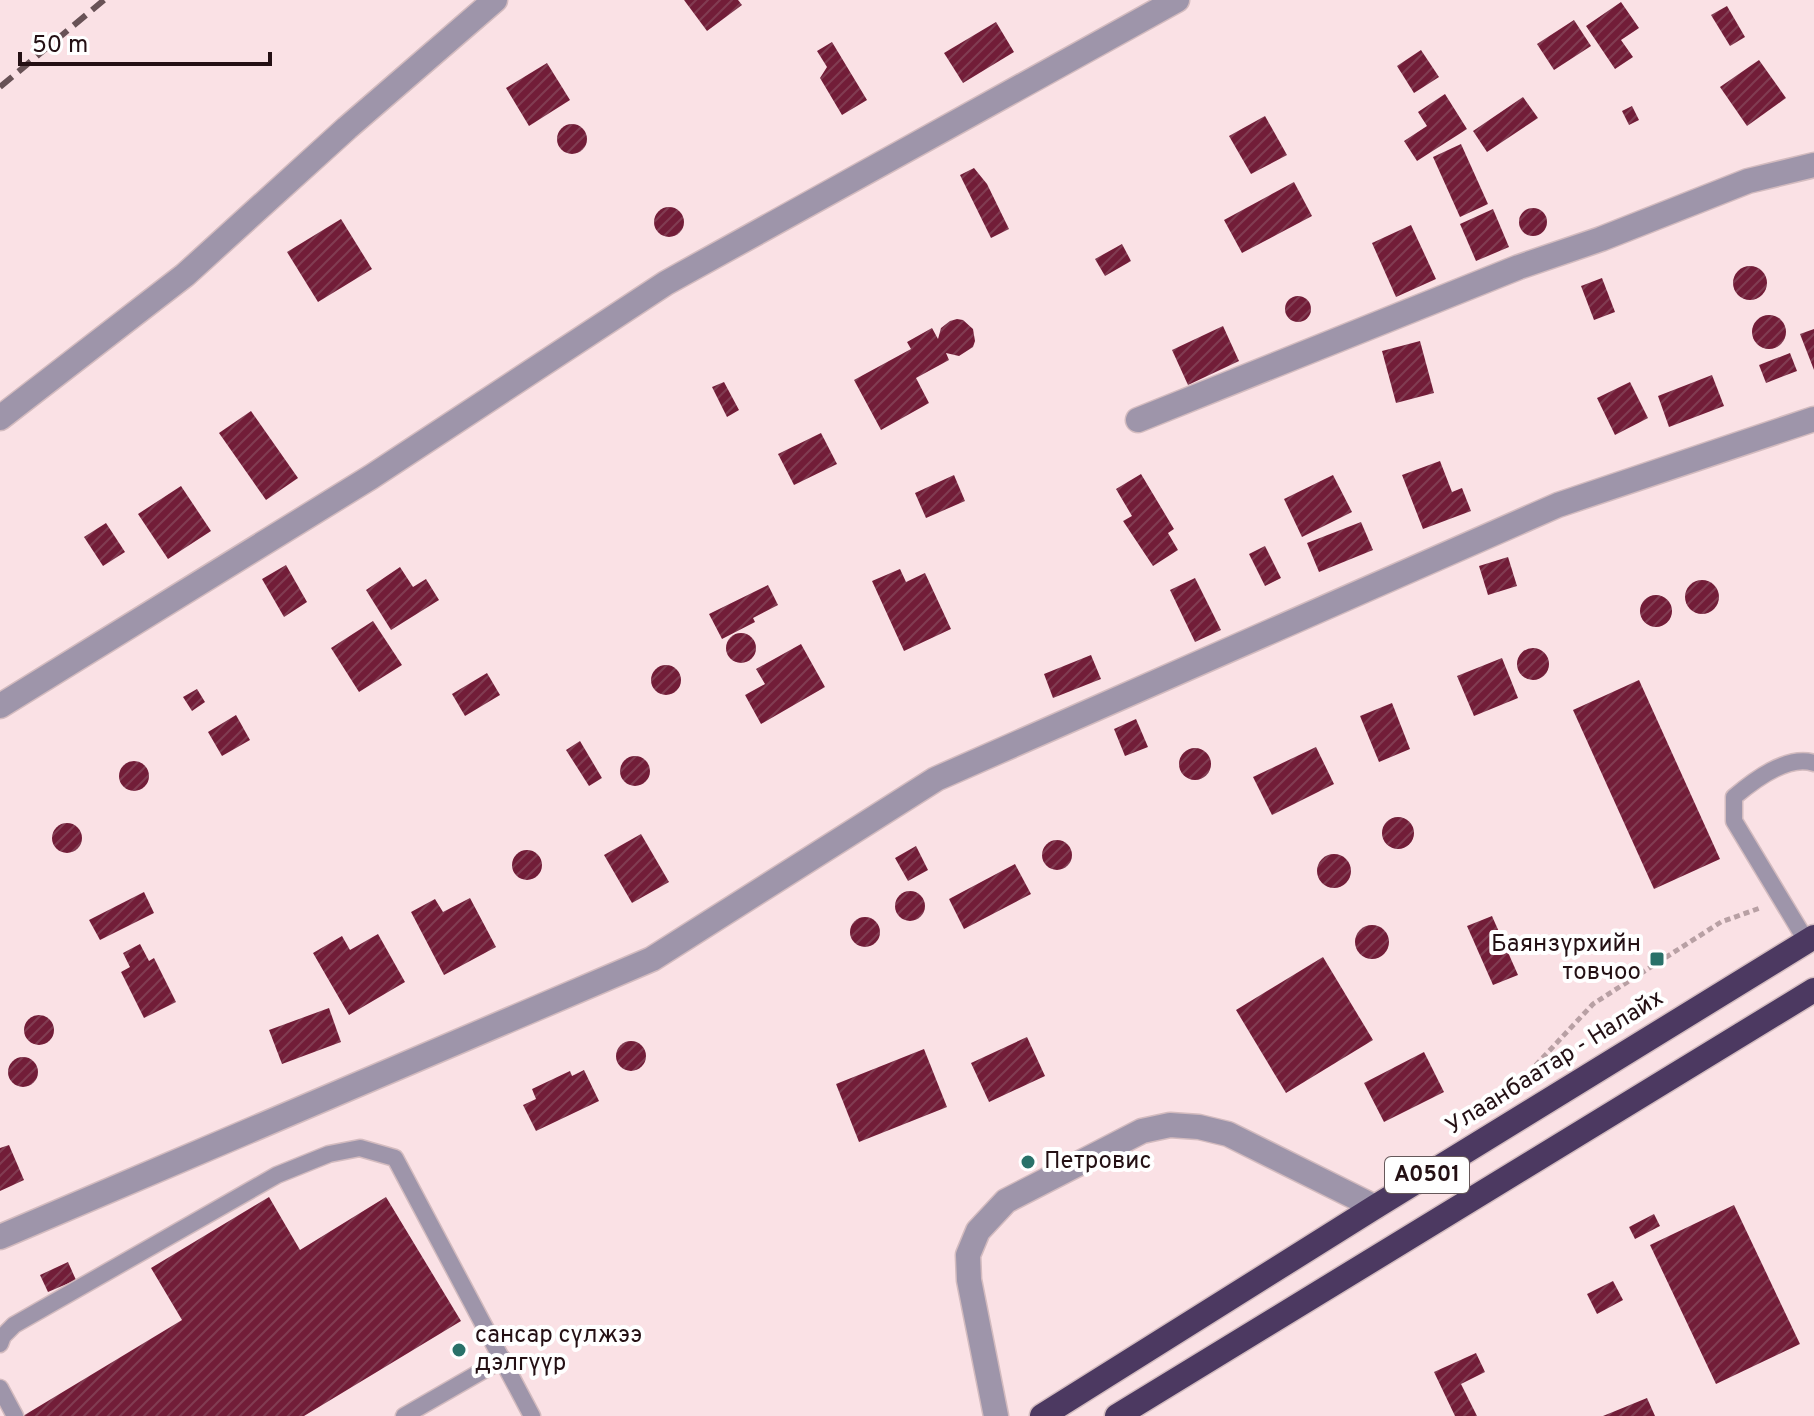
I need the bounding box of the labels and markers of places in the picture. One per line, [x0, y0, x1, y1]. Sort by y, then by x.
place label: Баянзүрхийн товчоо [1491, 930, 1641, 988]
marker: Баянзүрхийн товчоо [1648, 950, 1666, 968]
place label: Петровис [1044, 1147, 1152, 1177]
marker: Петровис [1019, 1153, 1037, 1171]
place label: сансар сүлжээ дэлгүүр [475, 1321, 642, 1379]
marker: сансар сүлжээ дэлгүүр [450, 1341, 468, 1359]

